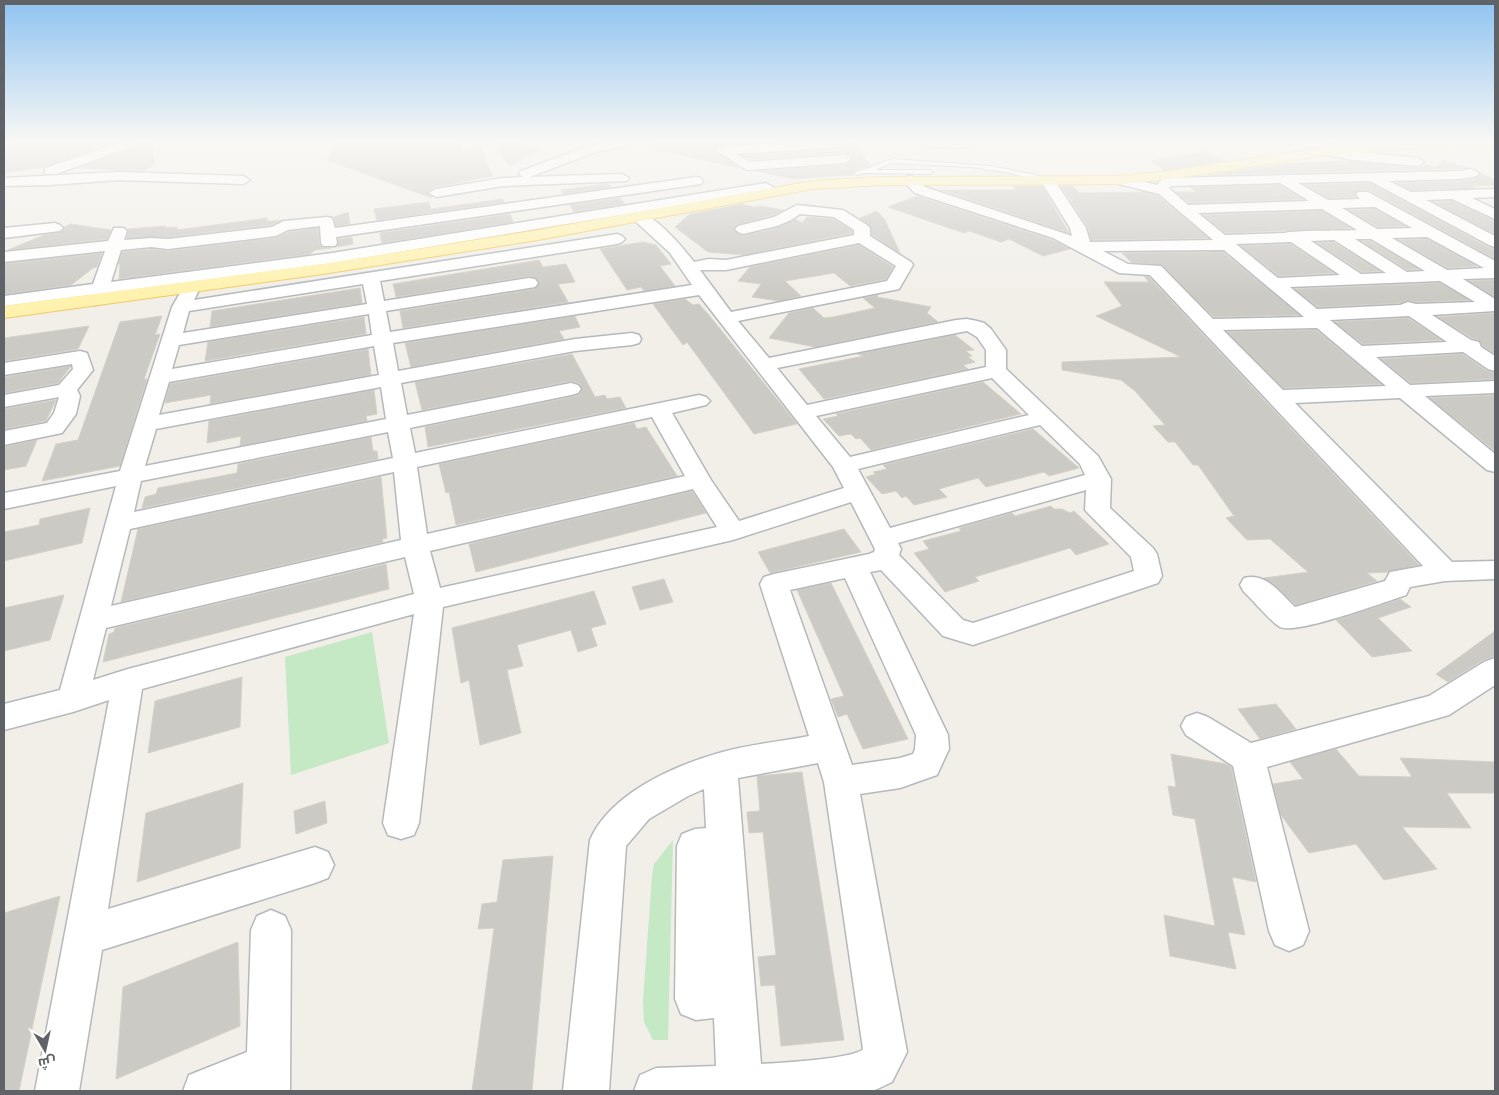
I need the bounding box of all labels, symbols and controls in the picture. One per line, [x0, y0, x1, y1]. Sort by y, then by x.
north arrow [20, 1025, 70, 1075]
text: ش [37, 1053, 57, 1072]

